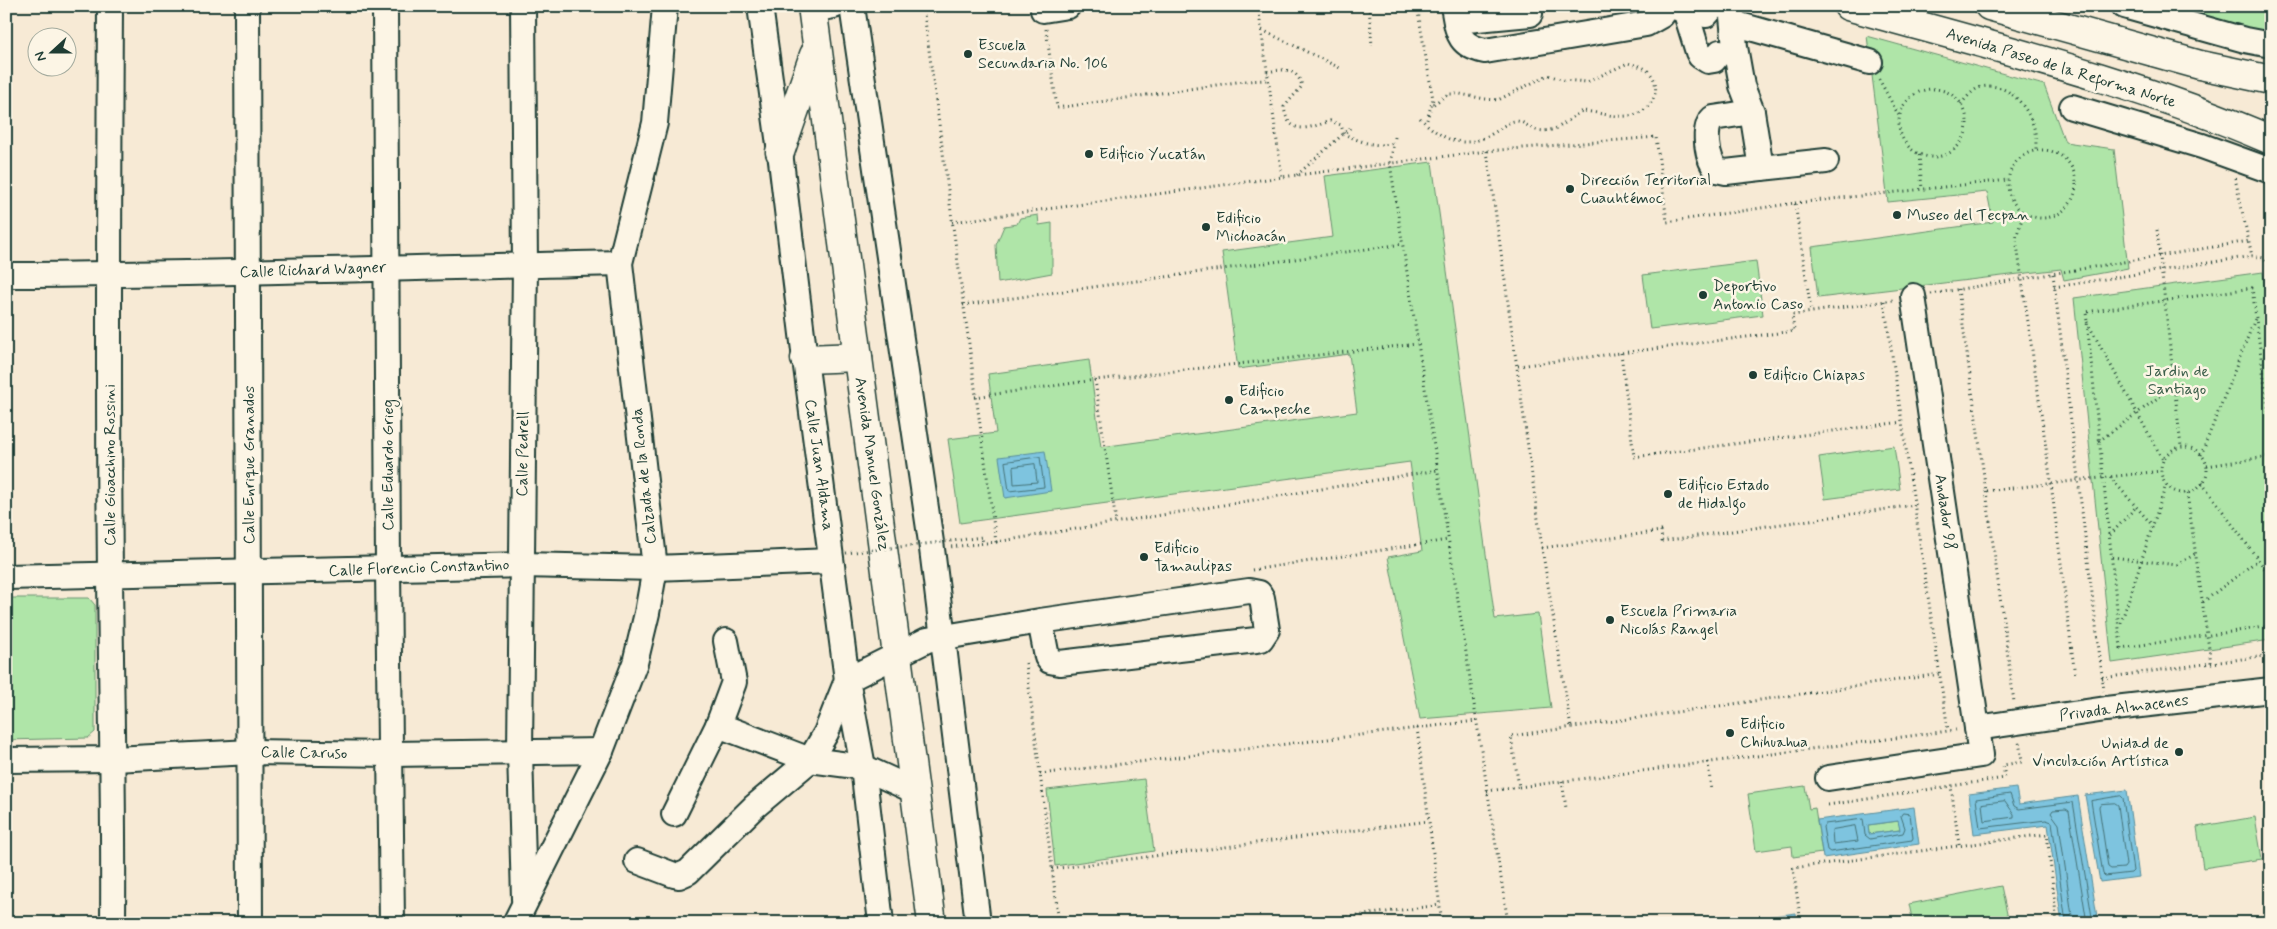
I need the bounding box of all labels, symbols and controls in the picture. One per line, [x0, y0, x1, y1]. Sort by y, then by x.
street label: Avenida Paseo de la Reforma Norte [1943, 23, 2179, 115]
north arrow [28, 28, 78, 78]
place label: Escuela Secundaria No. 106 [978, 35, 1108, 74]
marker: Escuela Secundaria No. 106 [962, 48, 974, 60]
text: N [31, 49, 51, 64]
place label: Edificio Yucatán [1099, 144, 1206, 165]
marker: Edificio Yucatán [1083, 148, 1095, 160]
place label: Dirección Territorial Cuauhtémoc [1580, 170, 1711, 209]
marker: Dirección Territorial Cuauhtémoc [1564, 183, 1576, 195]
place label: Museo del Tecpan [1907, 205, 2030, 226]
place label: Edificio Michoacán [1216, 208, 1286, 247]
marker: Museo del Tecpan [1891, 209, 1903, 221]
marker: Edificio Michoacán [1200, 221, 1212, 233]
street label: Calle Richard Wagner [239, 257, 387, 283]
place label: Deportivo Antonio Caso [1713, 276, 1803, 315]
marker: Deportivo Antonio Caso [1697, 289, 1709, 301]
park label: Jardin de Santiago [2145, 361, 2210, 400]
place label: Edificio Chiapas [1763, 365, 1865, 386]
marker: Edificio Chiapas [1747, 369, 1759, 381]
street label: Avenida Manuel González [849, 376, 895, 553]
place label: Edificio Campeche [1239, 381, 1311, 420]
street label: Calle Gioacchino Rossini [100, 384, 121, 546]
street label: Calle Enrique Granados [239, 386, 260, 544]
marker: Edificio Campeche [1223, 394, 1235, 406]
street label: Calle Juan Aldama [799, 398, 839, 532]
street label: Calle Eduardo Grieg [378, 399, 400, 531]
street label: Calzada de la Ronda [626, 407, 662, 545]
street label: Calle Pedrell [512, 411, 534, 497]
street label: Andador 98 [1929, 473, 1961, 551]
place label: Edificio Estado de Hidalgo [1678, 475, 1769, 515]
marker: Edificio Estado de Hidalgo [1662, 488, 1674, 500]
place label: Edificio Tamaulipas [1154, 538, 1232, 577]
marker: Edificio Tamaulipas [1138, 551, 1150, 563]
street label: Calle Florencio Constantino [328, 554, 510, 582]
place label: Escuela Primaria Nicolás Rangel [1620, 601, 1737, 640]
marker: Escuela Primaria Nicolás Rangel [1604, 614, 1616, 626]
street label: Privada Almacenes [2058, 690, 2190, 726]
place label: Edificio Chihuahua [1740, 714, 1808, 753]
marker: Edificio Chihuahua [1724, 727, 1736, 739]
place label: Unidad de Vinculación Artística [2032, 733, 2169, 772]
street label: Calle Caruso [261, 742, 347, 764]
marker: Unidad de Vinculación Artística [2173, 746, 2185, 758]

